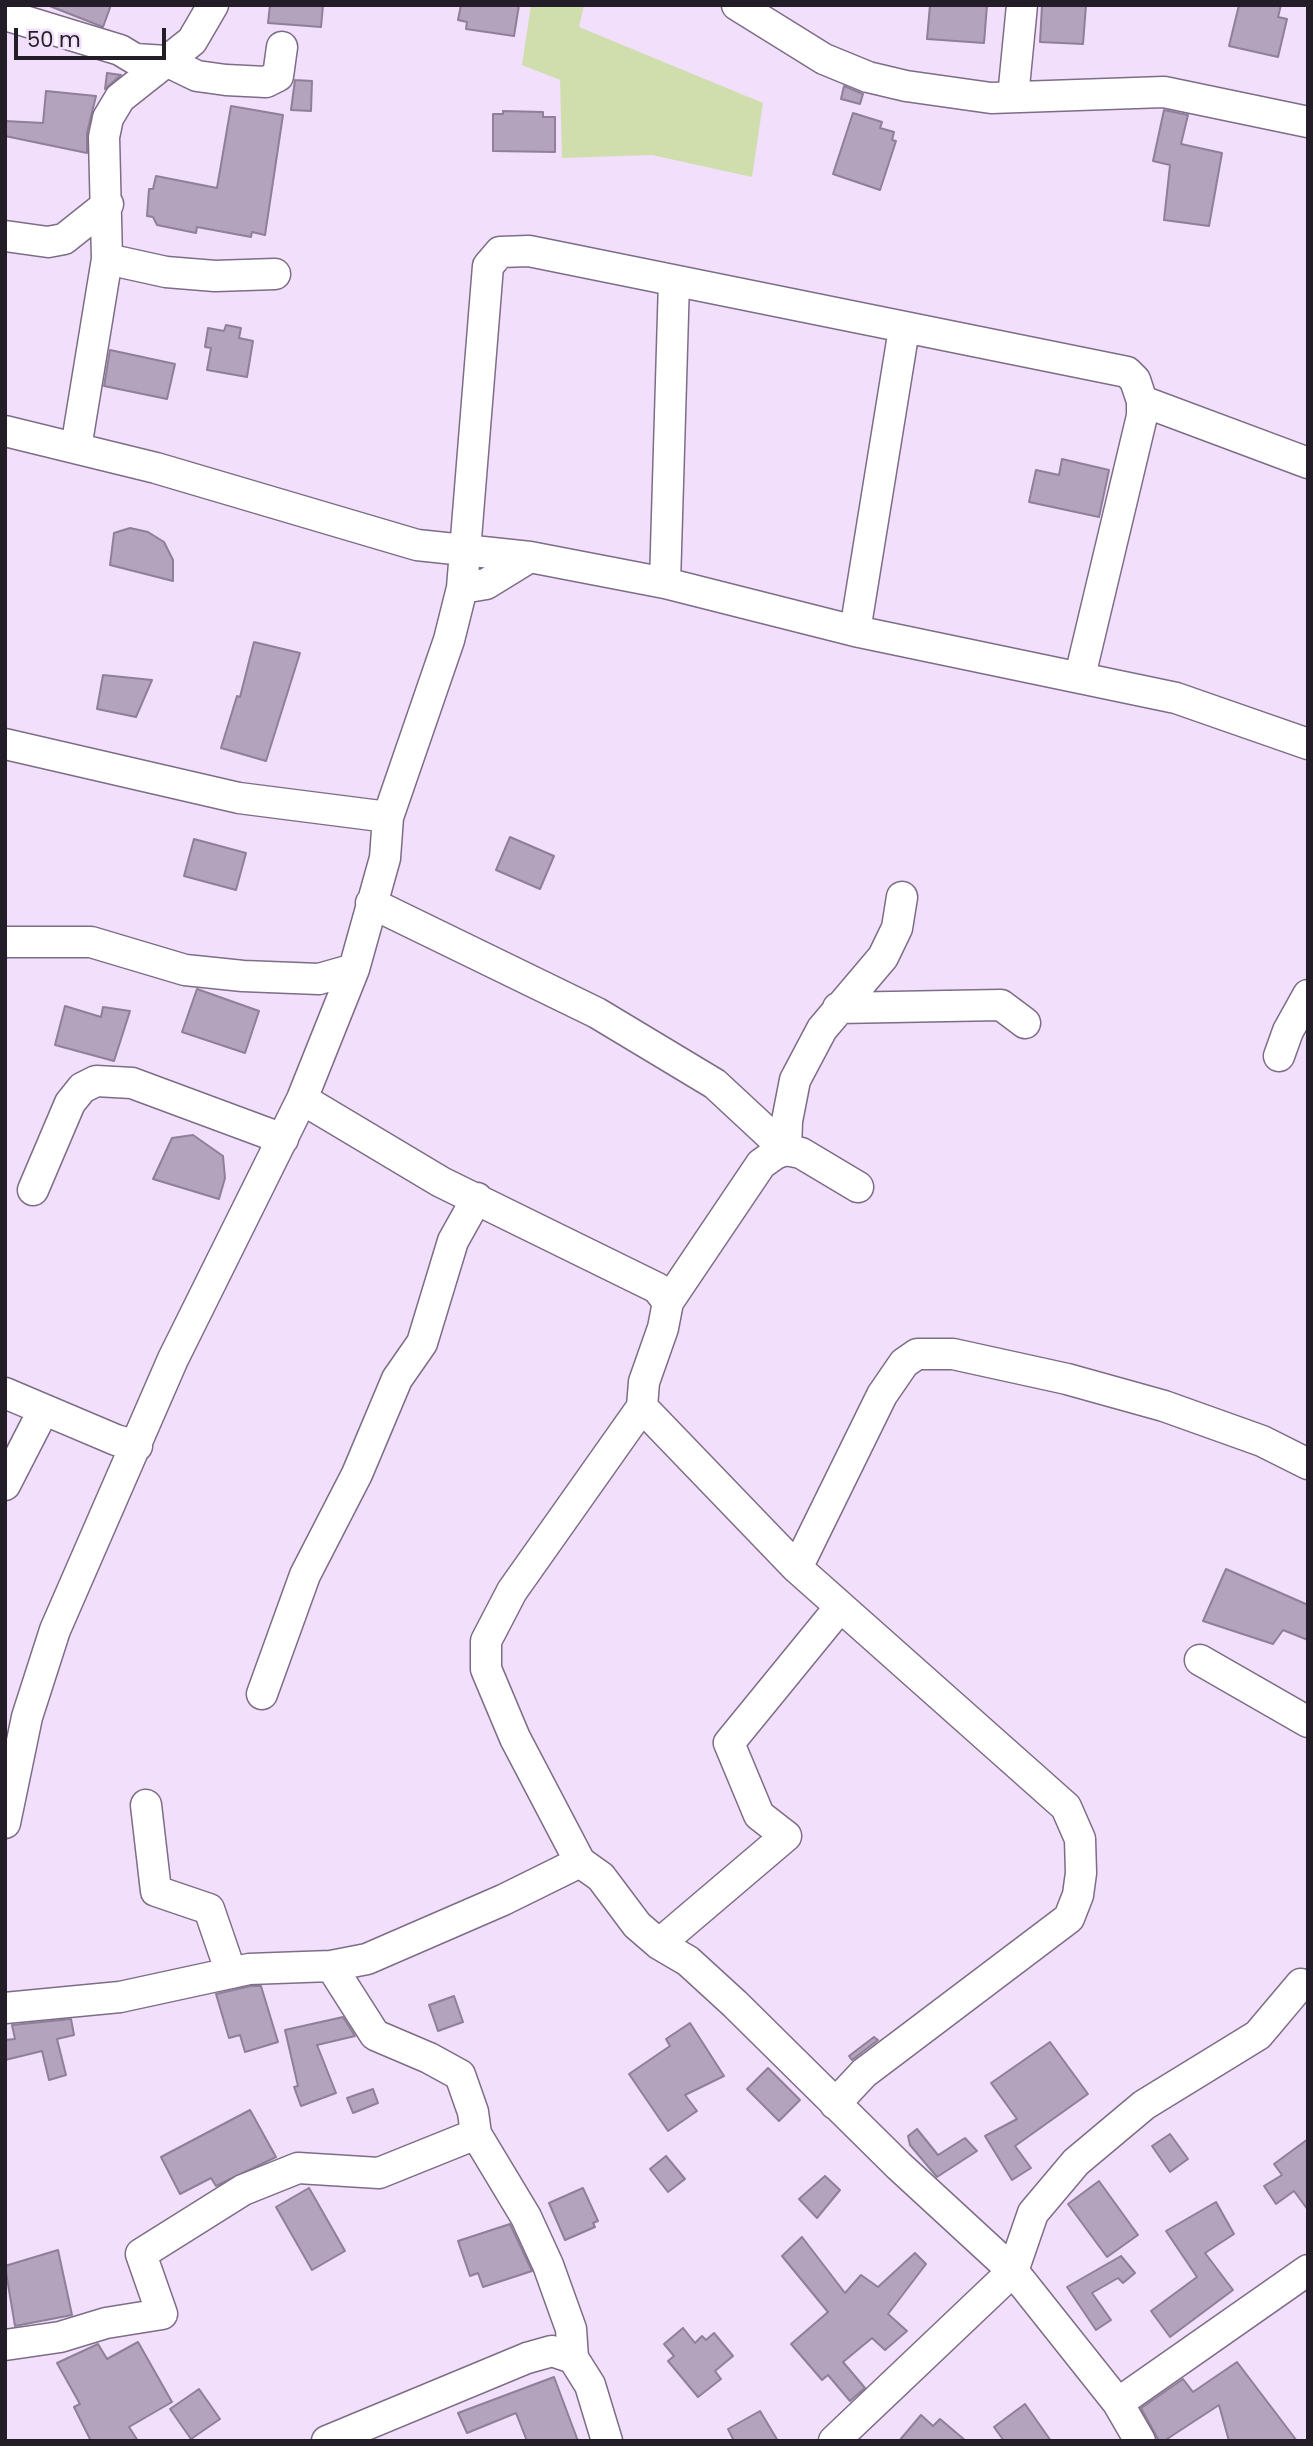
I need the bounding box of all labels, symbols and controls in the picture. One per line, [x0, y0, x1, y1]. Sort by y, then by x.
scale bar [18, 14, 170, 58]
text: 50 m [27, 25, 81, 54]

